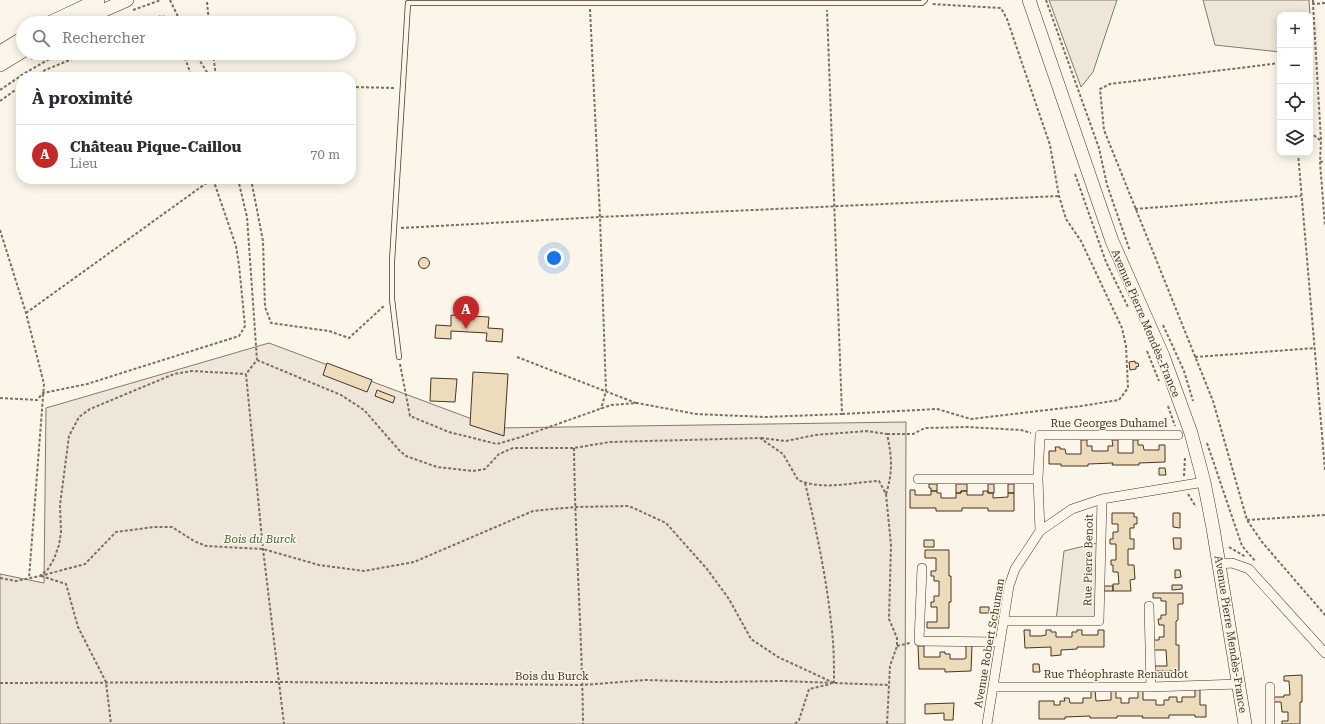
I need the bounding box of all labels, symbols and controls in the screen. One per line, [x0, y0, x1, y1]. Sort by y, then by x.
map controls [1277, 12, 1313, 156]
button: + [1277, 12, 1313, 48]
search box [16, 16, 356, 60]
icon: search [30, 27, 52, 49]
text: Rechercher [62, 29, 145, 47]
button: − [1277, 48, 1313, 84]
button: locate [1277, 84, 1313, 120]
text: À proximité [32, 88, 133, 108]
button: layers [1277, 120, 1313, 156]
text: Château Pique-Caillou [70, 138, 241, 156]
text: A [40, 147, 50, 162]
text: 70 m [310, 147, 340, 162]
text: Lieu [70, 156, 97, 171]
street label: Avenue Pierre Mendès-France [1108, 247, 1183, 399]
your location [544, 248, 564, 268]
pin: A [453, 296, 479, 329]
street label: Rue Georges Duhamel [1051, 417, 1168, 430]
street label: Rue Pierre Benoit [1081, 514, 1096, 606]
park label: Bois du Burck [223, 533, 296, 546]
street label: Avenue Pierre Mendès-France [1212, 554, 1249, 714]
street label: Avenue Robert Schuman [972, 577, 1007, 709]
street label: Rue Théophraste Renaudot [1044, 668, 1188, 681]
street label: Bois du Burck [515, 670, 589, 683]

